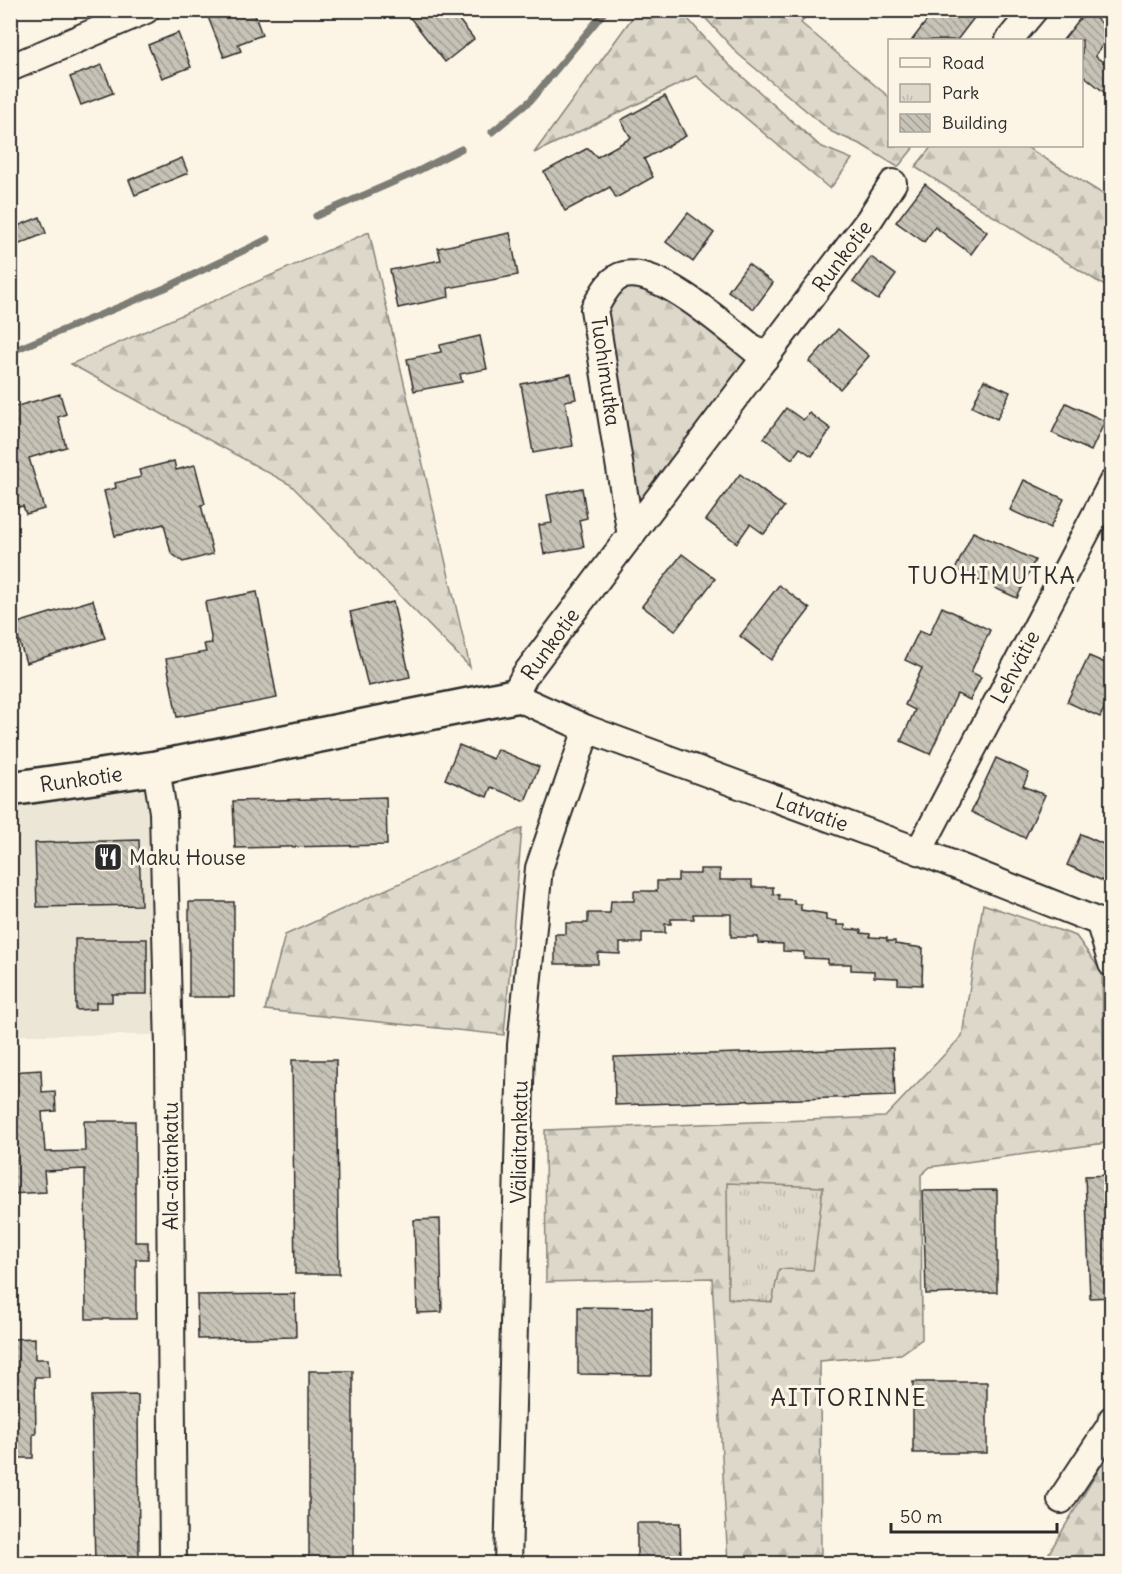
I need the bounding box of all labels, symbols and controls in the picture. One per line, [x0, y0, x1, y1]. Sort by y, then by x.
legend [888, 39, 1083, 147]
text: Road [942, 51, 985, 74]
text: Park [942, 81, 979, 104]
text: Building [942, 111, 1007, 134]
street label: Runkotie [806, 215, 878, 297]
street label: Tuohimutka [585, 314, 627, 428]
district label: TUOHIMUTKA [908, 560, 1076, 590]
street label: Runkotie [515, 602, 585, 686]
street label: Lehvätie [984, 626, 1046, 708]
street label: Runkotie [38, 760, 124, 798]
street label: Latvatie [772, 786, 852, 838]
restaurant icon: Maku House [92, 841, 124, 873]
place label: Maku House [129, 844, 246, 871]
street label: Väliaitankatu [504, 1080, 534, 1204]
street label: Ala-aitankatu [157, 1102, 184, 1230]
district label: AITTORINNE [771, 1382, 927, 1412]
scale bar [891, 1496, 1058, 1534]
text: 50 m [900, 1505, 942, 1528]

